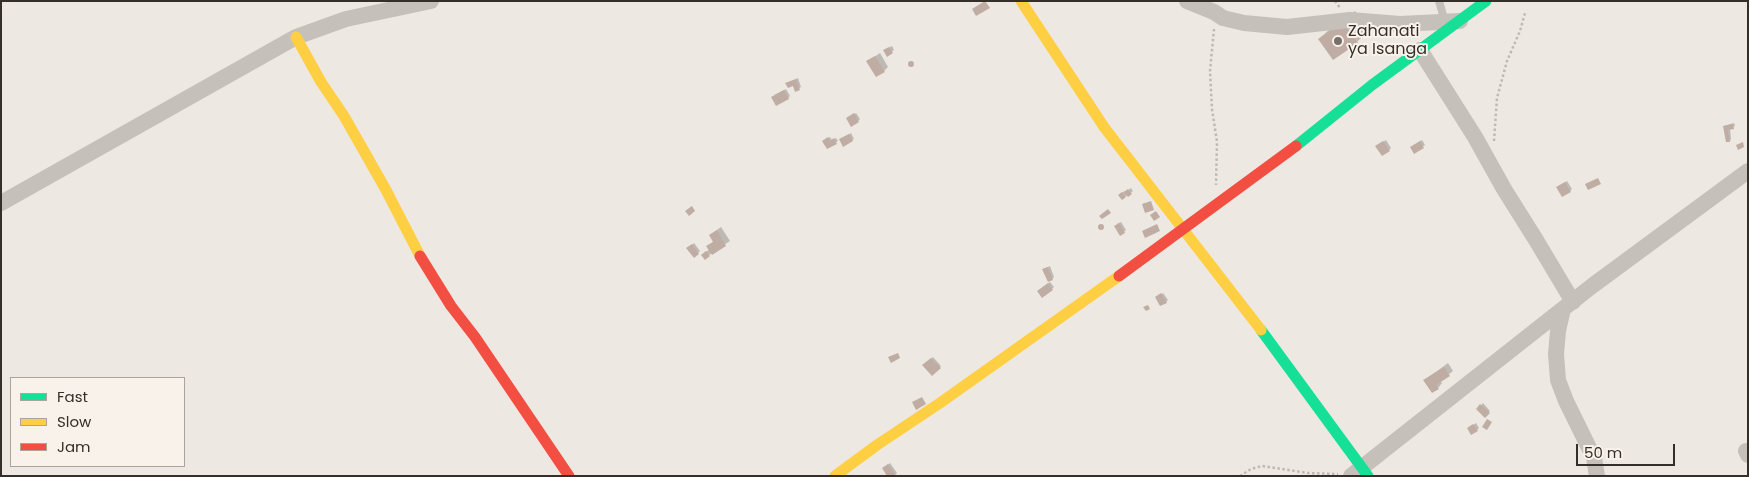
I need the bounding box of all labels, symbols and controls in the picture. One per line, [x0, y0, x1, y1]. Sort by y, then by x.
place label: Zahanati ya Isanga [1348, 22, 1427, 60]
marker: Zahanati ya Isanga [1332, 35, 1344, 47]
legend [10, 377, 185, 467]
text: Fast [57, 386, 88, 407]
text: Slow [57, 411, 91, 432]
scale bar [1579, 434, 1678, 466]
text: Jam [57, 436, 91, 457]
text: 50 m [1584, 442, 1622, 463]

